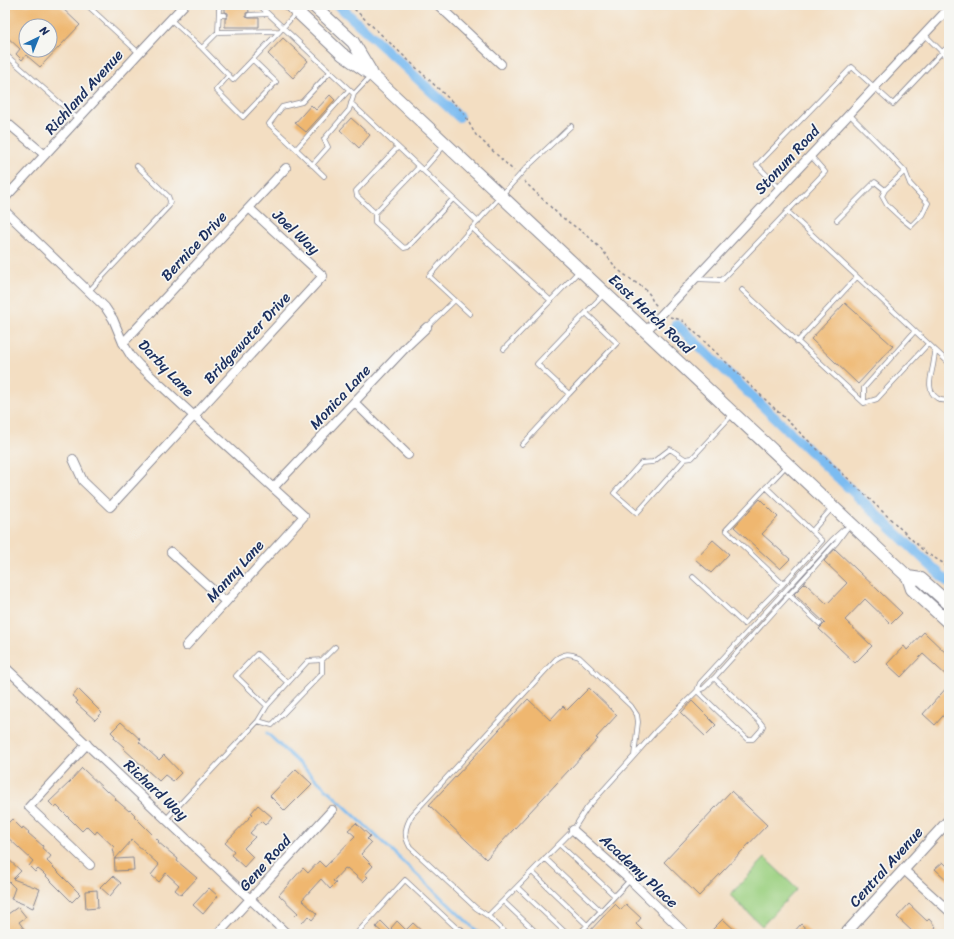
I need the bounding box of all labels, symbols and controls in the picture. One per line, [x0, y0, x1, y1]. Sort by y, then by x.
north arrow [18, 18, 58, 58]
text: N [34, 21, 54, 41]
street label: Richland Avenue [38, 43, 130, 141]
street label: Stonum Road [748, 118, 827, 201]
street label: Joel Way [265, 202, 326, 261]
street label: Bernice Drive [154, 205, 234, 287]
street label: East Hatch Road [602, 267, 700, 361]
street label: Bridgewater Drive [197, 286, 297, 390]
street label: Darby Lane [132, 333, 200, 403]
street label: Monica Lane [303, 358, 377, 436]
street label: Manny Lane [199, 534, 271, 608]
street label: Richard Way [118, 753, 195, 827]
street label: Central Avenue [842, 820, 930, 913]
street label: Academy Place [593, 827, 685, 915]
street label: Gene Road [232, 828, 298, 897]

